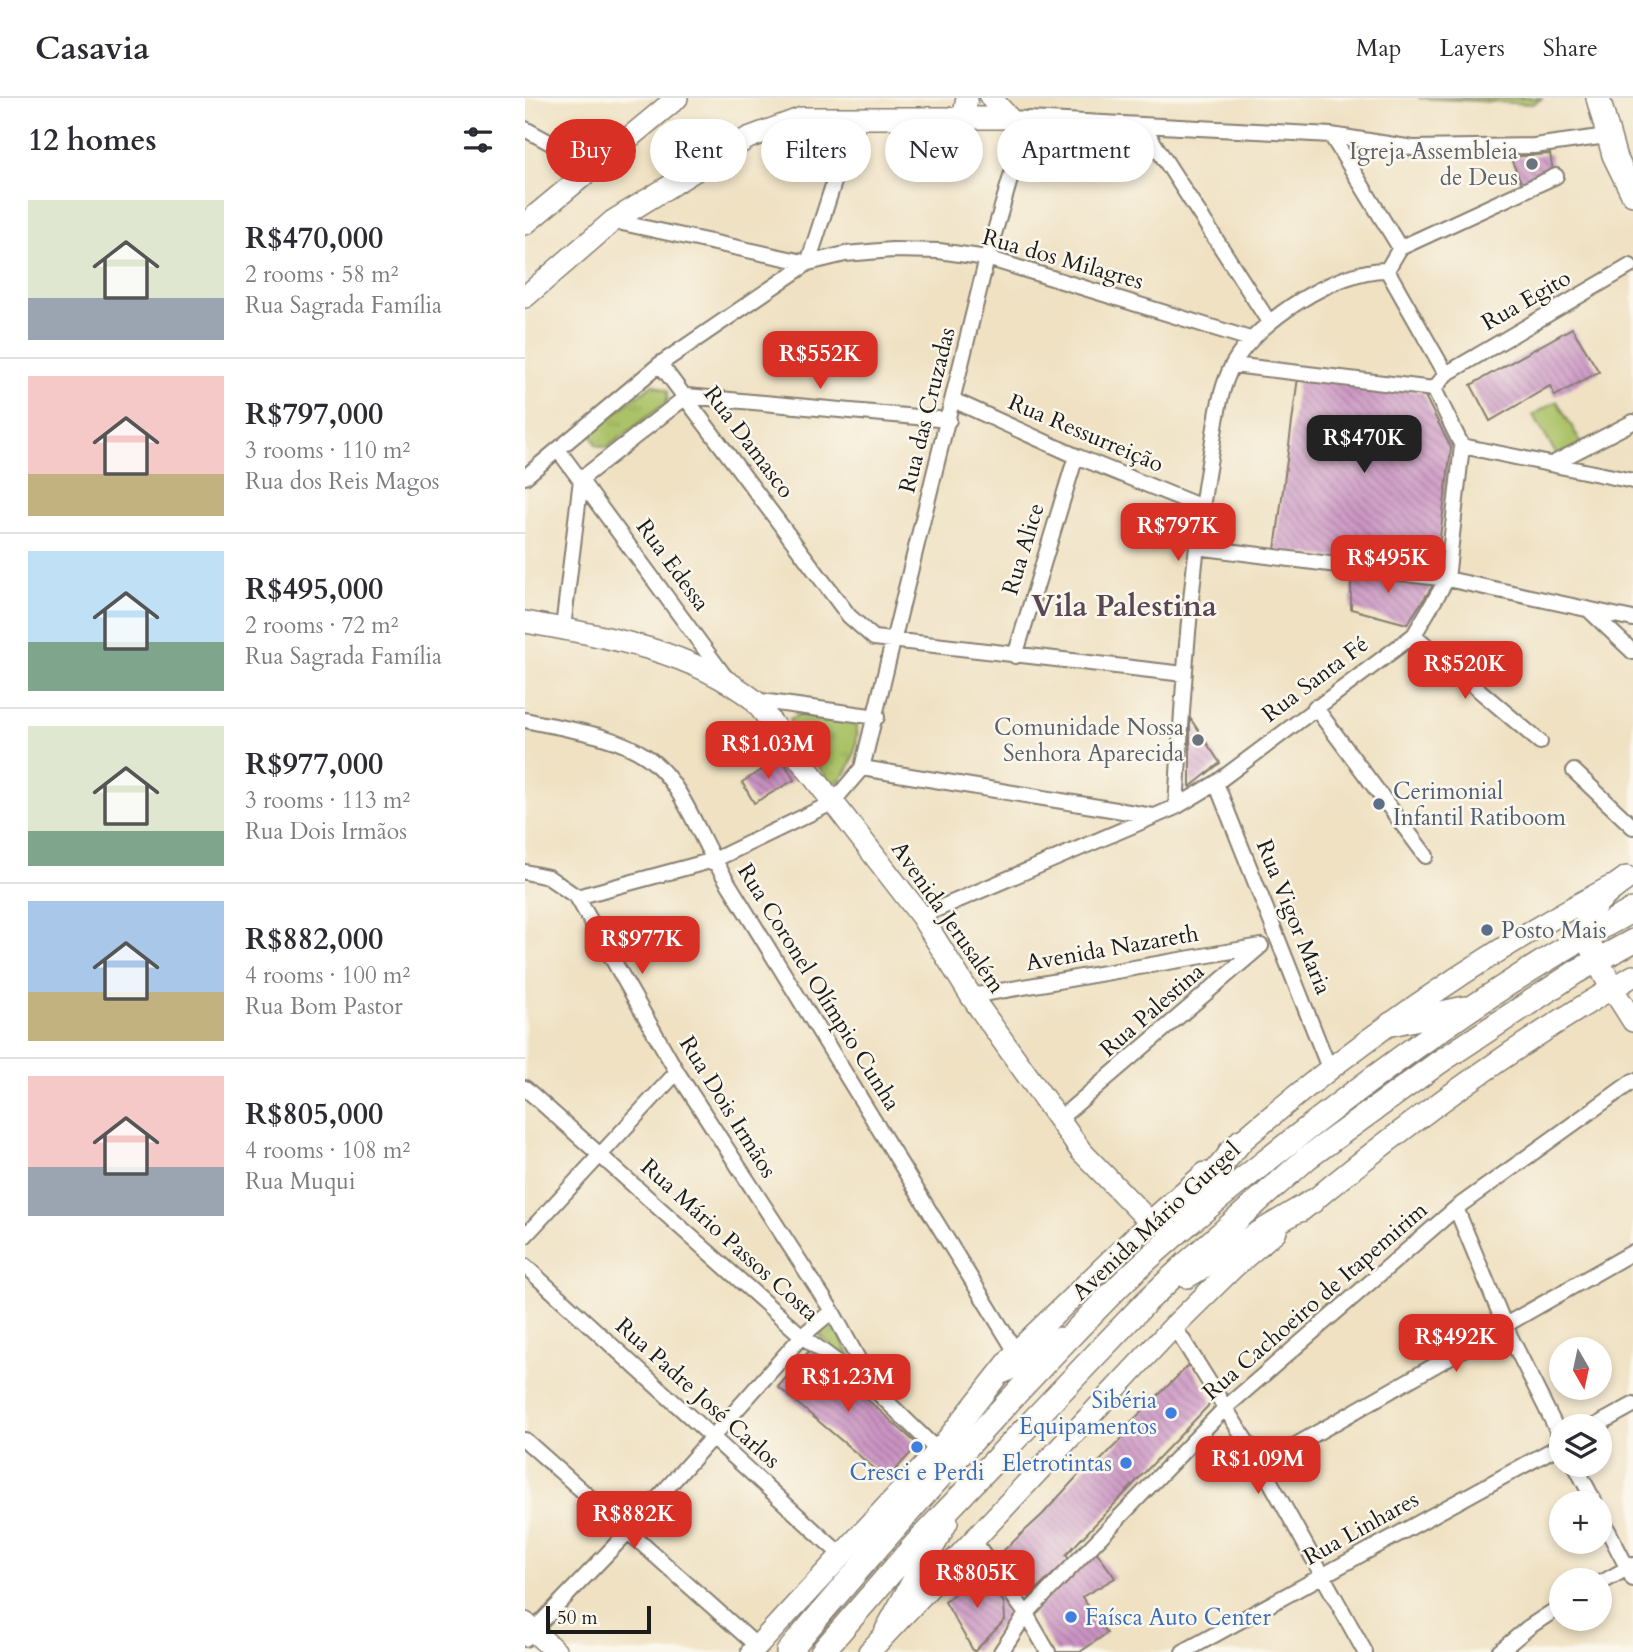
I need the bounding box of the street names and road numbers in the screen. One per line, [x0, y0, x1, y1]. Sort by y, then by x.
street label: Rua dos Milagres [979, 221, 1147, 297]
street label: Rua Egito [1476, 262, 1576, 338]
street label: Rua das Cruzadas [891, 324, 963, 496]
street label: Rua Damasco [697, 379, 801, 505]
street label: Rua Ressurreição [1004, 386, 1168, 480]
street label: Rua Alice [994, 499, 1052, 599]
street label: Rua Edessa [629, 513, 717, 617]
street label: Rua Santa Fé [1255, 629, 1375, 729]
street label: Avenida Jerusalém [884, 835, 1012, 1000]
street label: Rua Vigor Maria [1249, 835, 1339, 999]
street label: Rua Coronel Olímpio Cunha [730, 858, 908, 1116]
street label: Avenida Nazareth [1023, 917, 1201, 978]
street label: Rua Palestina [1093, 956, 1211, 1064]
street label: Rua Dois Irmãos [672, 1030, 784, 1184]
street label: Avenida Mário Gurgel [1065, 1135, 1247, 1307]
street label: Rua Mário Passos Costa [634, 1152, 826, 1328]
street label: Rua Cachoeiro de Itapemirim [1196, 1194, 1434, 1407]
street label: Rua Padre José Carlos [609, 1311, 787, 1475]
street label: Rua Linhares [1298, 1484, 1424, 1572]

